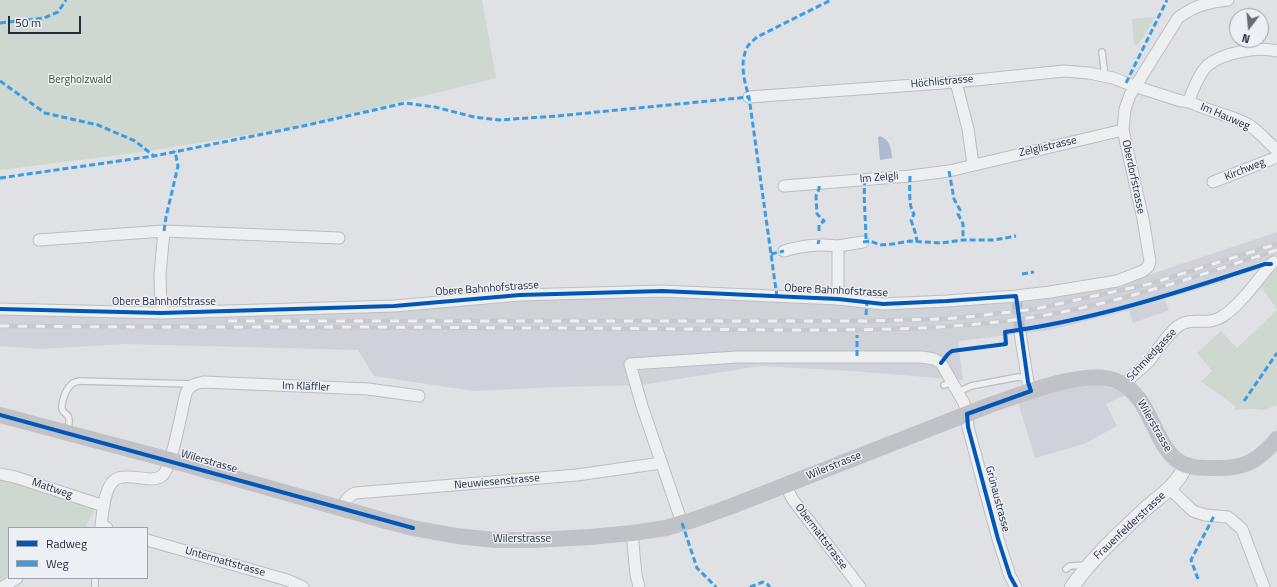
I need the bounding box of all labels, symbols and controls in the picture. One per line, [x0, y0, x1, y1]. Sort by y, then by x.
scale bar [10, 8, 83, 34]
north arrow [1229, 8, 1269, 48]
text: 50 m [15, 13, 41, 32]
text: N [1240, 30, 1252, 47]
park label: Bergholzwald [48, 73, 112, 87]
street label: Höchlistrasse [910, 73, 974, 91]
street label: Im Hauweg [1198, 101, 1252, 133]
street label: Zelglistrasse [1018, 134, 1078, 160]
street label: Oberdorfstrasse [1119, 139, 1147, 215]
street label: Kirchweg [1223, 156, 1267, 184]
street label: Im Zelgli [859, 170, 899, 186]
street label: Obere Bahnhofstrasse [435, 279, 539, 299]
street label: Obere Bahnhofstrasse [784, 282, 888, 300]
street label: Obere Bahnhofstrasse [112, 295, 216, 309]
street label: Schmiedgasse [1124, 326, 1180, 384]
street label: Im Kläffler [282, 380, 330, 394]
street label: Wilerstrasse [1134, 398, 1174, 454]
street label: Wilerstrasse [179, 448, 239, 476]
street label: Wilerstrasse [805, 449, 863, 483]
street label: Grünaustrasse [982, 465, 1012, 533]
street label: Neuwiesenstrasse [454, 472, 540, 492]
street label: Mattweg [30, 476, 74, 502]
street label: Frauenfelderstrasse [1091, 489, 1169, 563]
street label: Obermattstrasse [792, 502, 850, 572]
legend [8, 527, 148, 579]
street label: Wilerstrasse [493, 532, 551, 546]
text: Radweg [46, 534, 87, 553]
street label: Untermattstrasse [183, 544, 267, 580]
text: Weg [46, 554, 69, 573]

